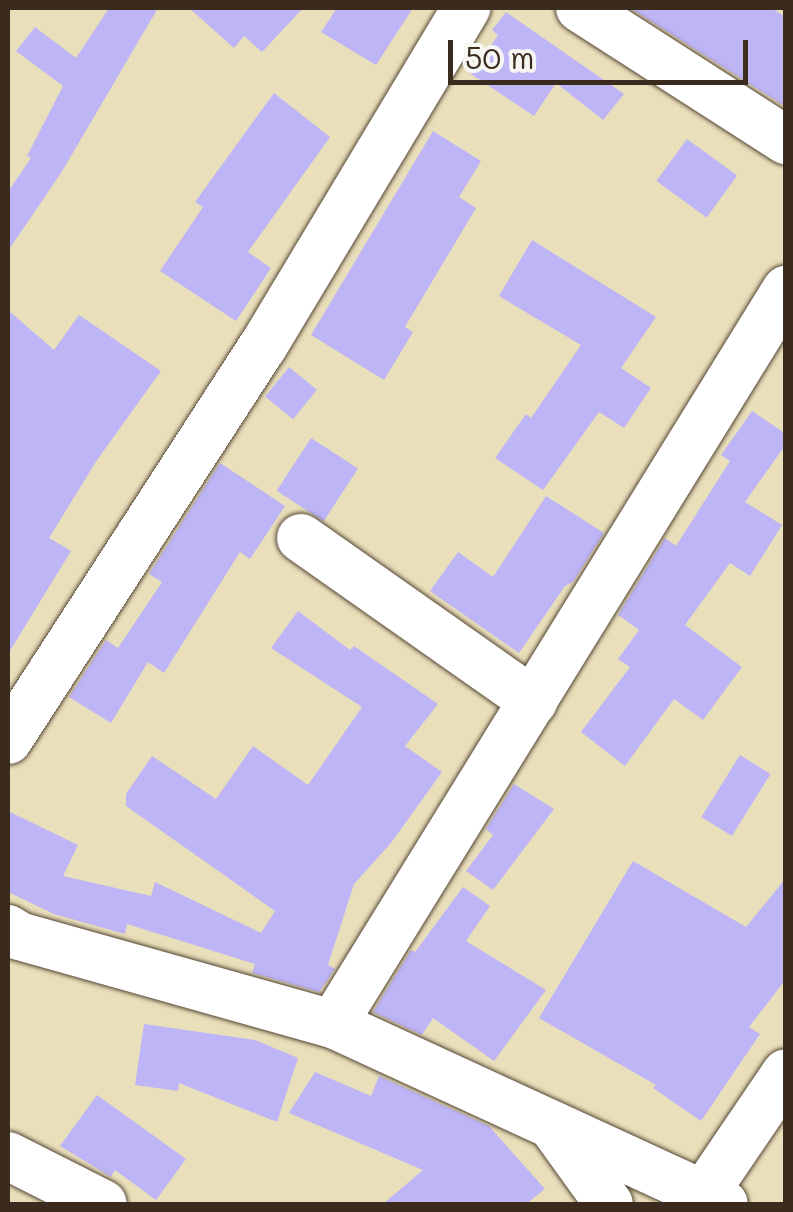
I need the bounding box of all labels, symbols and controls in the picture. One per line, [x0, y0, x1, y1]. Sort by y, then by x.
scale bar [453, 20, 753, 82]
text: 50 m [465, 37, 535, 77]

